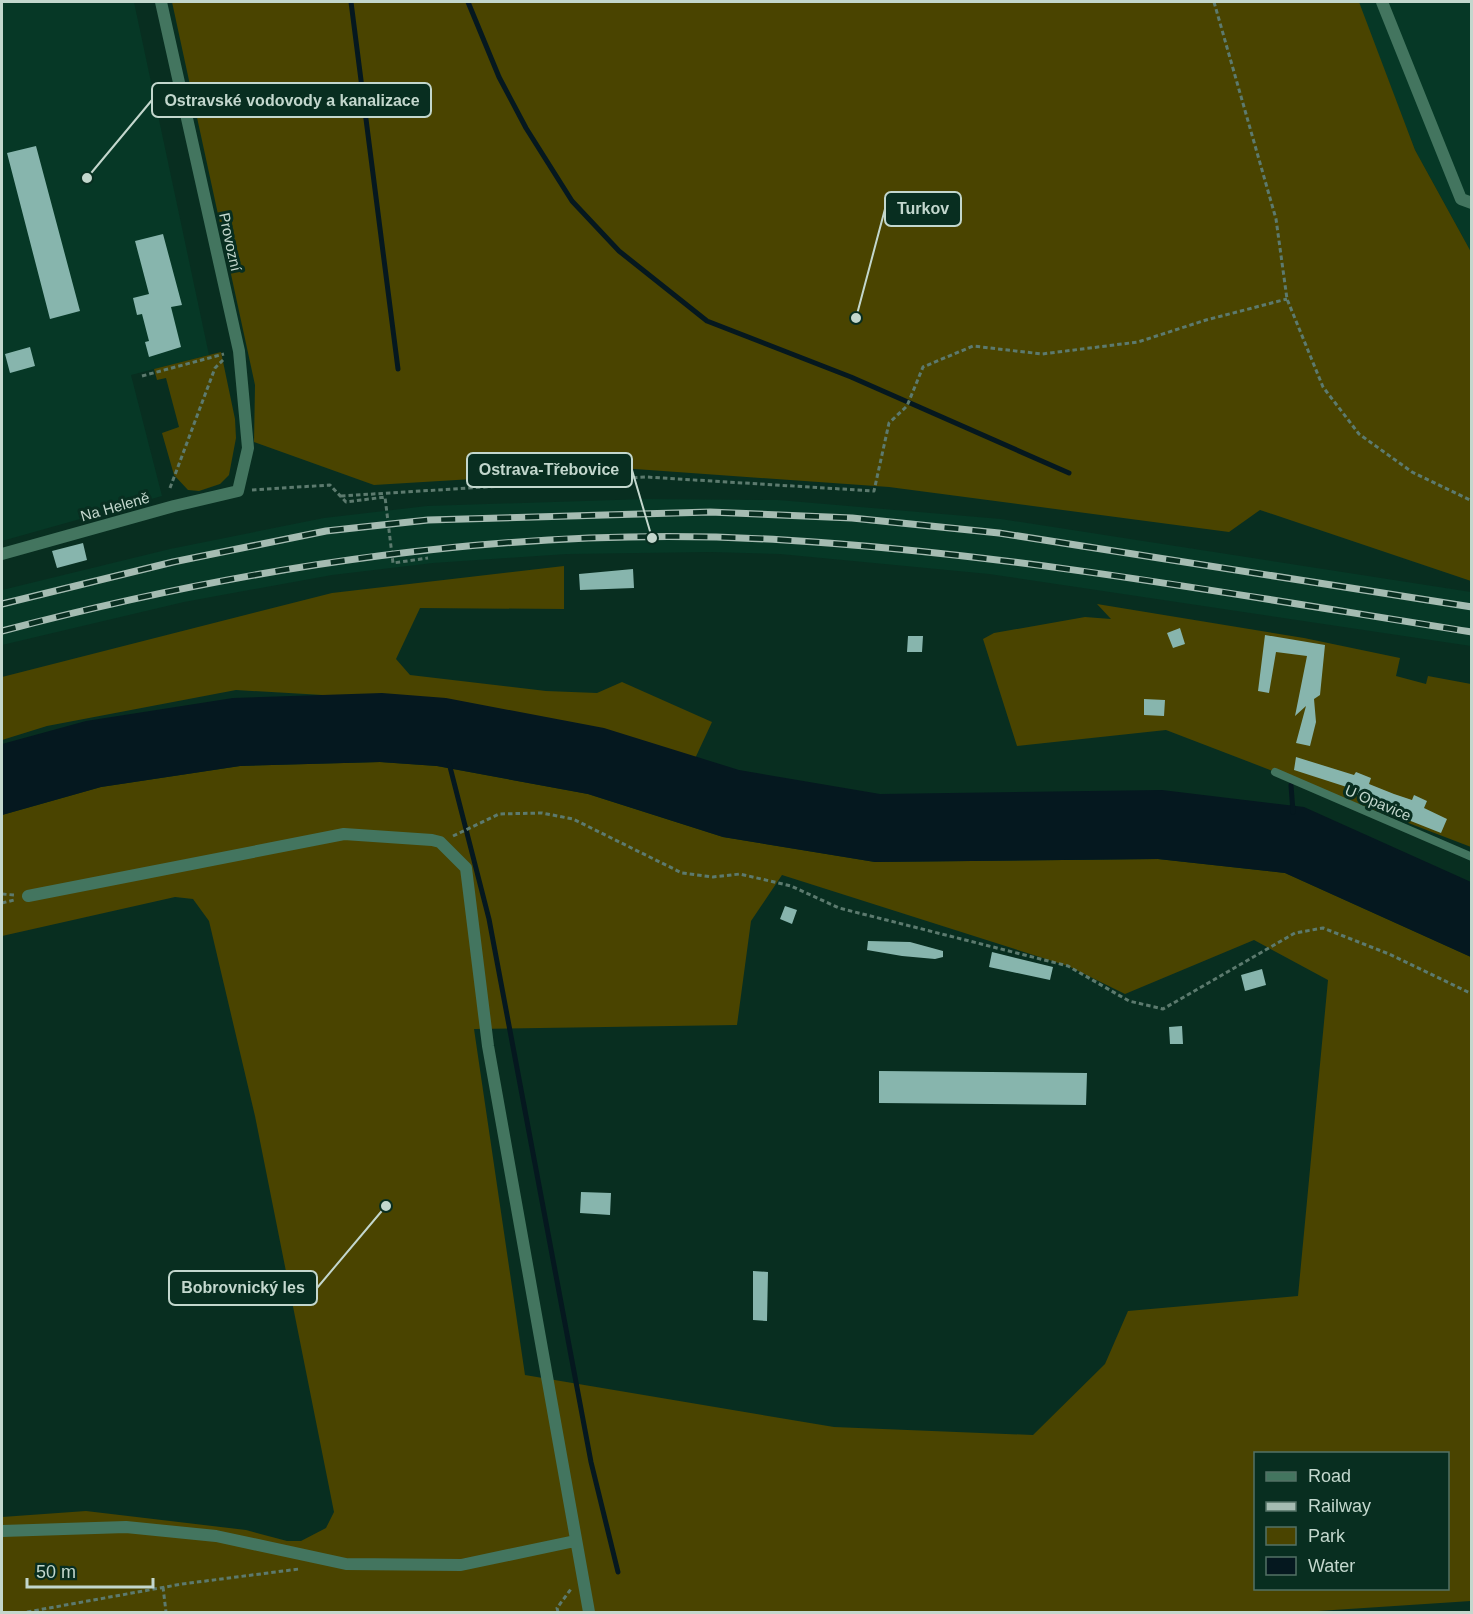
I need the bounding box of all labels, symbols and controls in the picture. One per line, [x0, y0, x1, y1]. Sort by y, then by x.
callout: Ostravské vodovody a kanalizace [152, 83, 431, 117]
text: Ostravské vodovody a kanalizace [164, 92, 420, 109]
callout: Turkov [885, 192, 961, 226]
text: Turkov [897, 200, 949, 217]
street label: Provozní [216, 211, 245, 273]
callout: Ostrava-Třebovice [467, 453, 632, 487]
text: Ostrava-Třebovice [479, 461, 619, 478]
street label: Na Heleně [78, 489, 151, 524]
street label: U Opavice [1343, 781, 1414, 824]
callout: Bobrovnický les [169, 1271, 317, 1305]
text: Bobrovnický les [181, 1279, 305, 1296]
legend [1254, 1452, 1449, 1590]
text: Road [1308, 1466, 1351, 1486]
text: Railway [1308, 1496, 1371, 1516]
text: Park [1308, 1526, 1346, 1546]
scale bar [27, 1551, 153, 1589]
text: Water [1308, 1556, 1355, 1576]
text: 50 m [36, 1562, 76, 1582]

